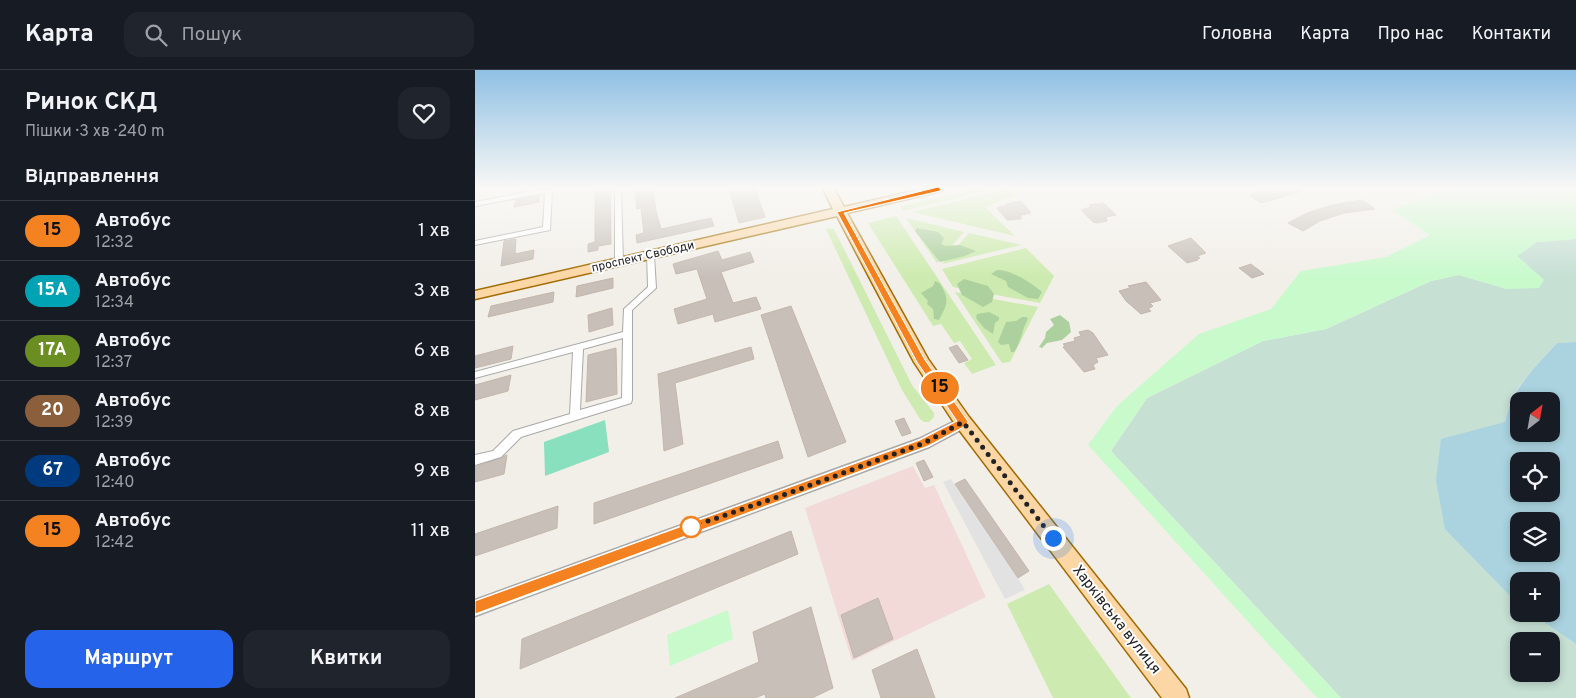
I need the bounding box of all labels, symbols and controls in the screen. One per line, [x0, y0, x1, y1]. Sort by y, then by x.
search box [124, 12, 474, 57]
text: Карта [25, 20, 94, 50]
icon: search [142, 21, 170, 49]
text: Пошук [182, 23, 242, 47]
text: Головна [1202, 23, 1272, 46]
text: Карта [1300, 23, 1350, 46]
text: Про нас [1378, 23, 1444, 46]
text: Контакти [1472, 23, 1551, 46]
button: heart [398, 87, 450, 139]
text: Ринок СКД [25, 88, 157, 118]
text: Пішки · 3 хв · 240 m [25, 122, 165, 142]
text: Відправлення [25, 165, 159, 189]
text: Автобус [95, 209, 171, 233]
text: 15 [43, 219, 62, 242]
text: 1 хв [418, 219, 450, 243]
text: 12:32 [95, 233, 133, 253]
street label: проспект Свободи [590, 237, 696, 277]
text: Автобус [95, 269, 171, 293]
text: 15А [37, 279, 68, 302]
text: 3 хв [414, 279, 450, 303]
text: 12:34 [95, 293, 134, 313]
text: Автобус [95, 329, 171, 353]
text: 17А [38, 339, 67, 362]
text: 6 хв [414, 339, 450, 363]
text: 12:37 [95, 353, 132, 373]
line badge: 15 [917, 372, 963, 404]
text: 15 [931, 376, 949, 399]
text: Автобус [95, 389, 171, 413]
north arrow [1510, 392, 1560, 442]
map controls [1510, 392, 1560, 682]
text: 20 [41, 399, 64, 422]
text: 8 хв [413, 399, 450, 423]
text: 12:39 [95, 413, 133, 433]
text: Автобус [95, 449, 171, 473]
button: locate [1510, 452, 1560, 502]
text: 67 [42, 459, 63, 482]
text: 9 хв [414, 459, 450, 483]
text: 12:40 [95, 473, 135, 493]
text: Автобус [95, 509, 171, 533]
button: layers [1510, 512, 1560, 562]
unlabelled marker [680, 516, 702, 538]
text: 15 [43, 519, 62, 542]
text: 11 хв [411, 519, 450, 543]
your location [1041, 526, 1066, 551]
text: 12:42 [95, 533, 134, 553]
street label: Харківська вулиця [1068, 562, 1164, 678]
button: + [1510, 572, 1560, 622]
button: Маршрут [25, 630, 233, 688]
button: Квитки [243, 630, 450, 688]
button: − [1510, 632, 1560, 682]

